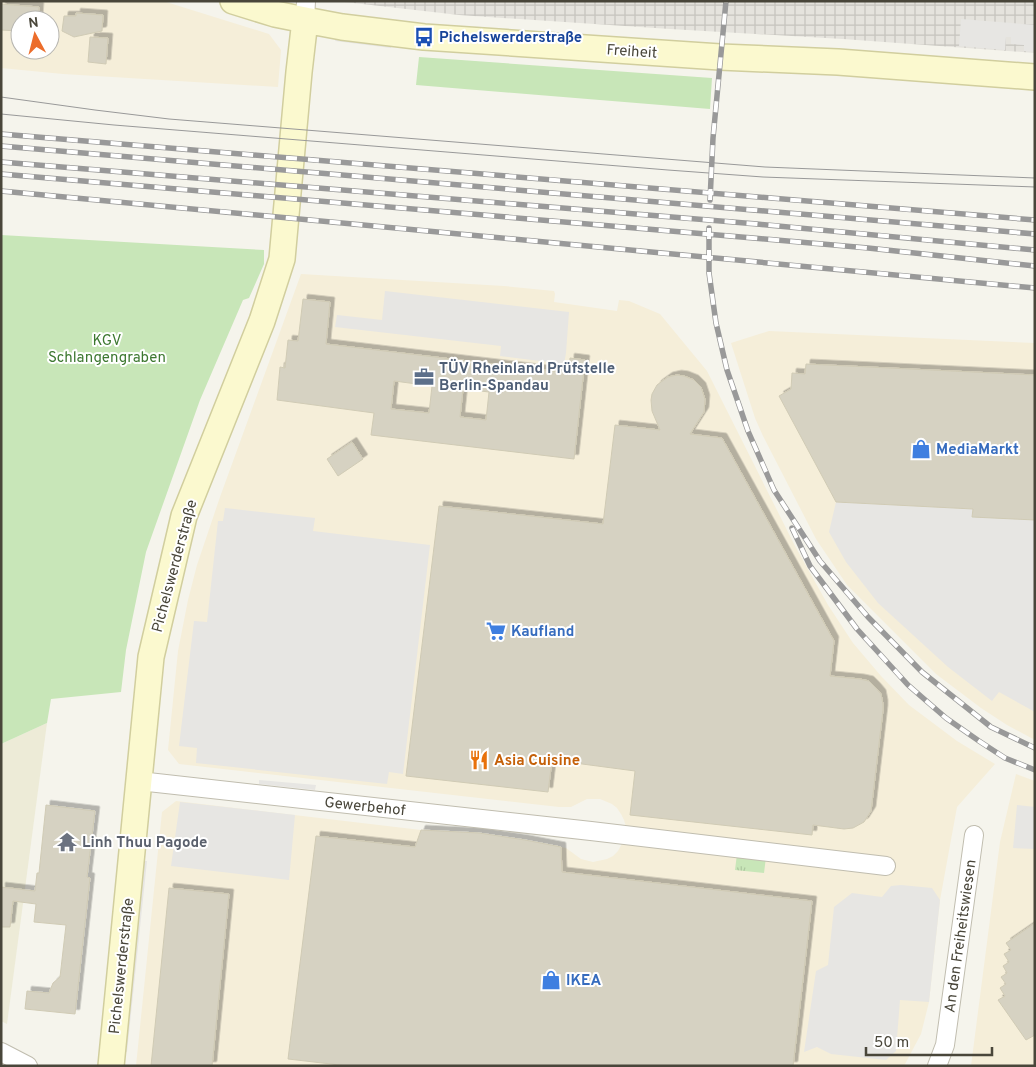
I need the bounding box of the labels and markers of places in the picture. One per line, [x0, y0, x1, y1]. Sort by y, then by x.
bus stop icon: Pichelswerderstraße [413, 26, 435, 48]
place label: Pichelswerderstraße [439, 29, 582, 48]
place label: TÜV Rheinland Prüfstelle Berlin-Spandau [439, 358, 615, 396]
office icon: TÜV Rheinland Prüfstelle Berlin-Spandau [413, 366, 435, 388]
shop icon: MediaMarkt [910, 438, 932, 460]
place label: MediaMarkt [936, 441, 1019, 460]
supermarket icon: Kaufland [485, 620, 507, 642]
place label: Kaufland [511, 623, 574, 642]
restaurant icon: Asia Cuisine [468, 749, 490, 771]
place label: Asia Cuisine [494, 752, 580, 771]
temple icon: Linh Thuu Pagode [56, 831, 78, 853]
place label: Linh Thuu Pagode [82, 834, 207, 853]
shop icon: IKEA [540, 969, 562, 991]
place label: IKEA [566, 972, 602, 991]

